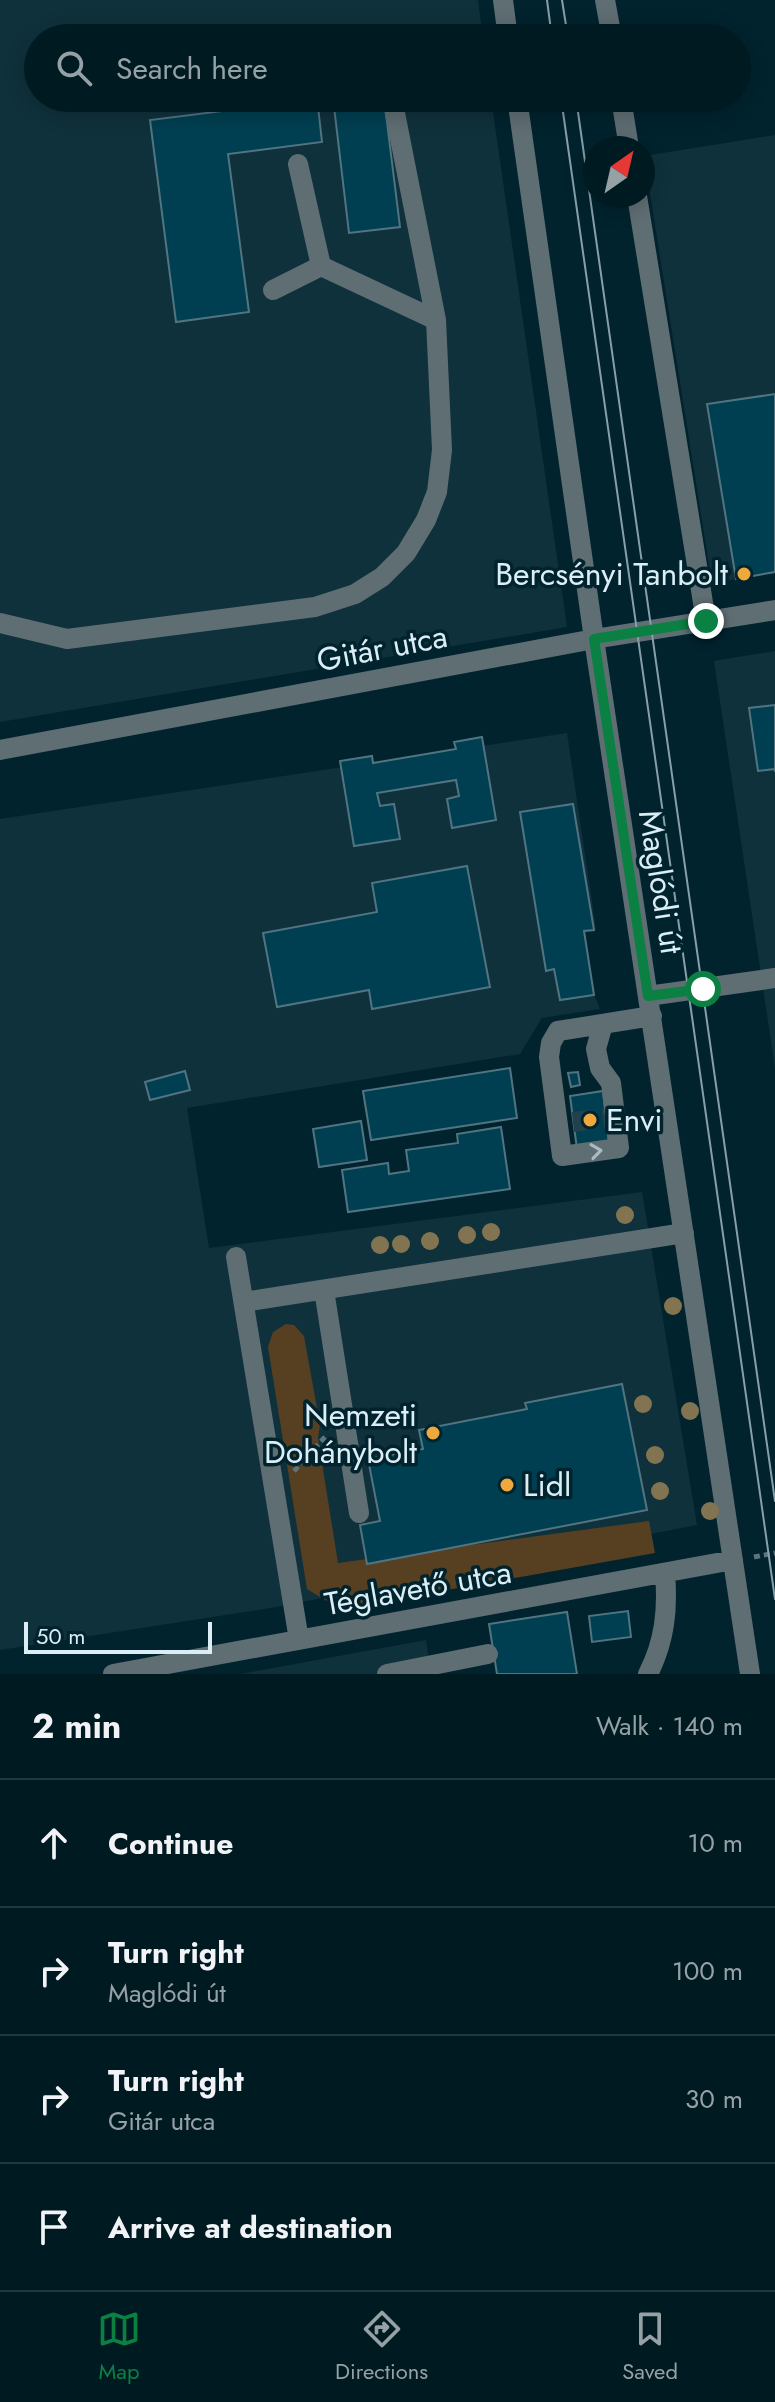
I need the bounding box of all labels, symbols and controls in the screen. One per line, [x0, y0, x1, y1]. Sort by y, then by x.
search box [24, 24, 751, 112]
icon: search [52, 46, 96, 90]
text: Search here [116, 47, 268, 90]
north arrow [583, 136, 655, 208]
place label: Bercsényi Tanbolt [495, 551, 728, 597]
marker: Bercsényi Tanbolt [735, 565, 753, 583]
route end [688, 603, 724, 639]
street label: Gitár utca [313, 613, 451, 683]
street label: Maglódi út [627, 807, 695, 958]
route start [685, 971, 721, 1007]
place label: Envi [606, 1097, 663, 1143]
marker: Envi [581, 1111, 599, 1129]
one-way arrow [589, 1143, 603, 1160]
place label: Nemzeti Dohánybolt [264, 1392, 417, 1475]
marker: Nemzeti Dohánybolt [424, 1424, 442, 1442]
place label: Lidl [523, 1462, 571, 1508]
marker: Lidl [498, 1476, 516, 1494]
street label: Téglavető utca [321, 1549, 515, 1627]
scale bar [24, 1618, 212, 1654]
text: 50 m [36, 1620, 85, 1652]
text: 2 min [32, 1702, 121, 1751]
text: Walk · 140 m [596, 1707, 743, 1745]
icon: ahead [32, 1821, 76, 1865]
text: Continue [108, 1822, 234, 1865]
text: 10 m [688, 1824, 743, 1862]
text: Turn right [108, 1931, 244, 1974]
icon: right [32, 1949, 76, 1993]
text: 100 m [672, 1952, 743, 1990]
text: Maglódi út [108, 1974, 226, 2012]
text: Turn right [108, 2059, 244, 2102]
icon: right [32, 2077, 76, 2121]
text: 30 m [685, 2080, 743, 2118]
text: Gitár utca [108, 2102, 215, 2140]
icon: arrive [32, 2205, 76, 2249]
text: Arrive at destination [108, 2206, 393, 2249]
tab: Map [97, 2307, 141, 2387]
tab: Directions [335, 2307, 428, 2387]
tab: Saved [622, 2307, 678, 2387]

